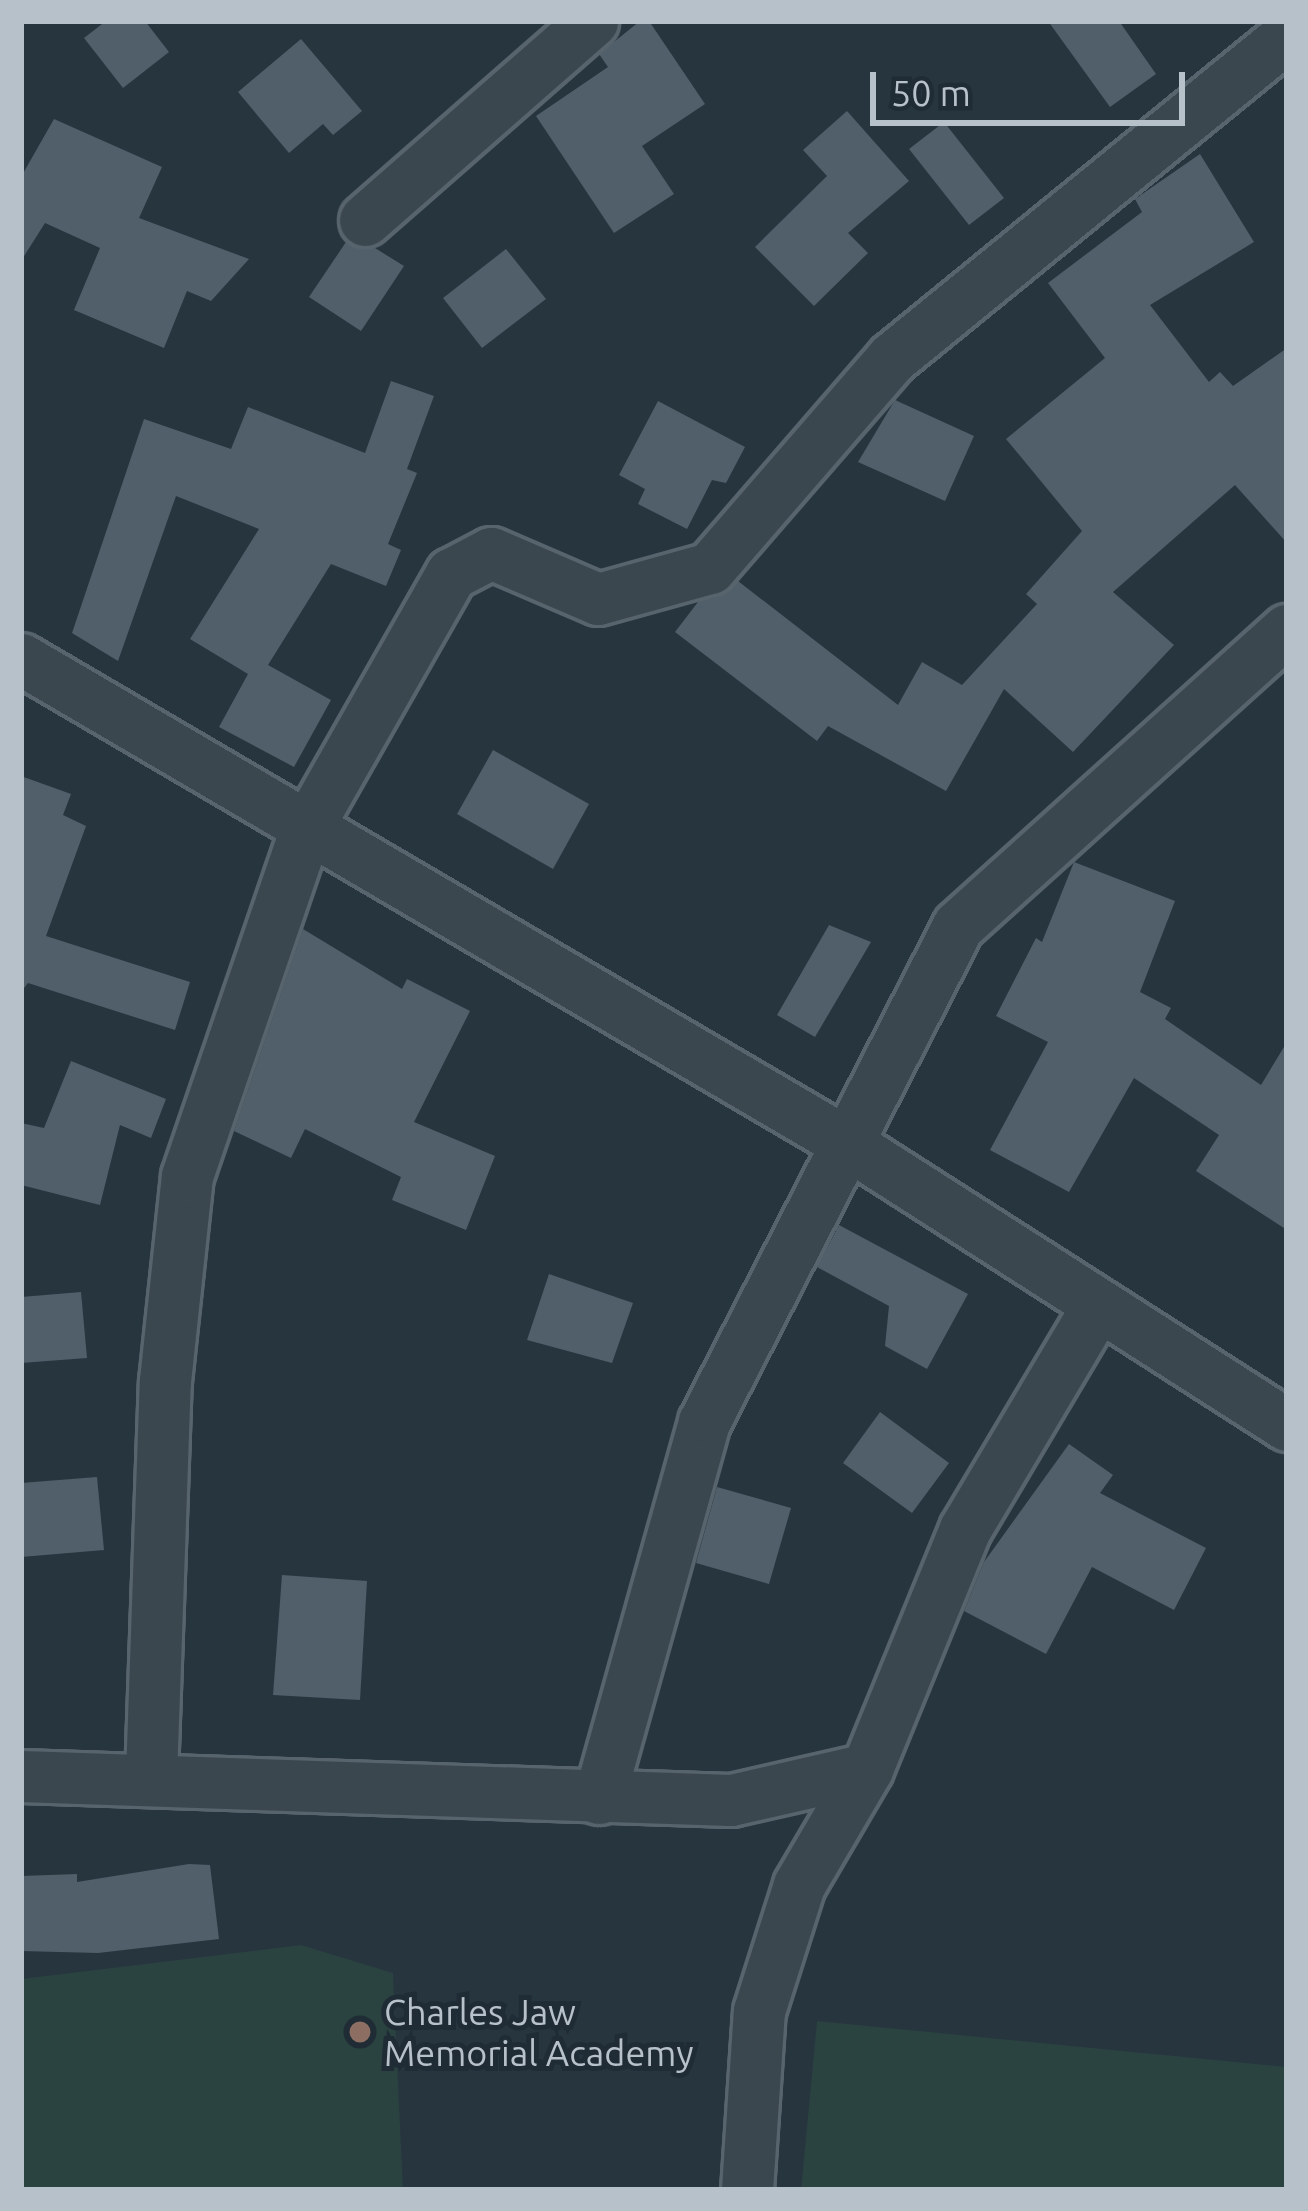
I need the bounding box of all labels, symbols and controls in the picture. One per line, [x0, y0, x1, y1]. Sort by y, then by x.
scale bar [876, 48, 1191, 122]
text: 50 m [891, 72, 971, 113]
place label: Charles Jaw Memorial Academy [384, 1989, 694, 2074]
marker: Charles Jaw Memorial Academy [347, 2019, 373, 2045]

